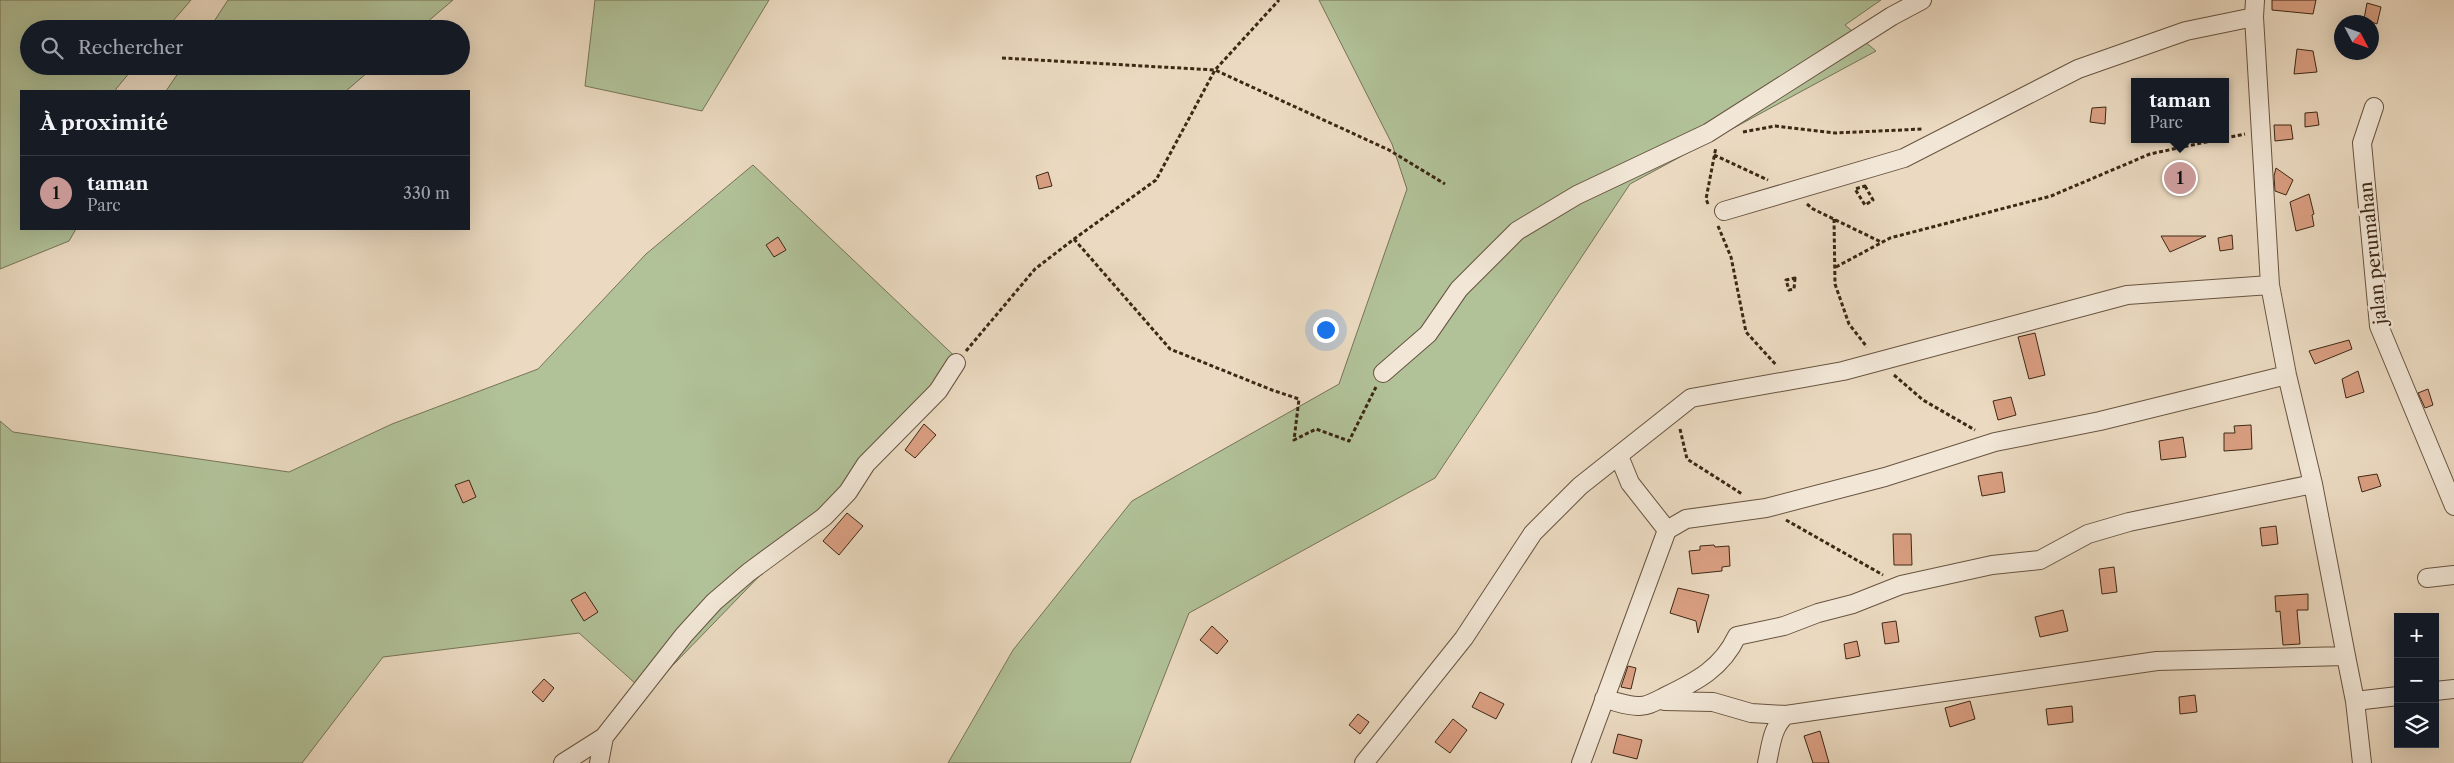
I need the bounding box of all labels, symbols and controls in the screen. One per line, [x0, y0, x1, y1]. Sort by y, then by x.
north arrow [2334, 15, 2379, 60]
search box [20, 20, 470, 75]
icon: search [38, 34, 66, 62]
text: Rechercher [78, 36, 183, 59]
popup [2131, 78, 2229, 143]
text: taman [2149, 89, 2211, 112]
text: À proximité [40, 110, 168, 135]
text: Parc [2149, 112, 2183, 132]
pin: 1 [2164, 159, 2196, 197]
text: taman [87, 172, 149, 195]
street label: jalan perumahan [2355, 180, 2392, 329]
text: 1 [52, 183, 60, 203]
text: 330 m [403, 183, 450, 203]
text: Parc [87, 195, 121, 215]
your location [1313, 317, 1339, 343]
map controls [2394, 613, 2439, 748]
button: + [2394, 613, 2439, 658]
button: − [2394, 658, 2439, 703]
button: layers [2394, 703, 2439, 748]

